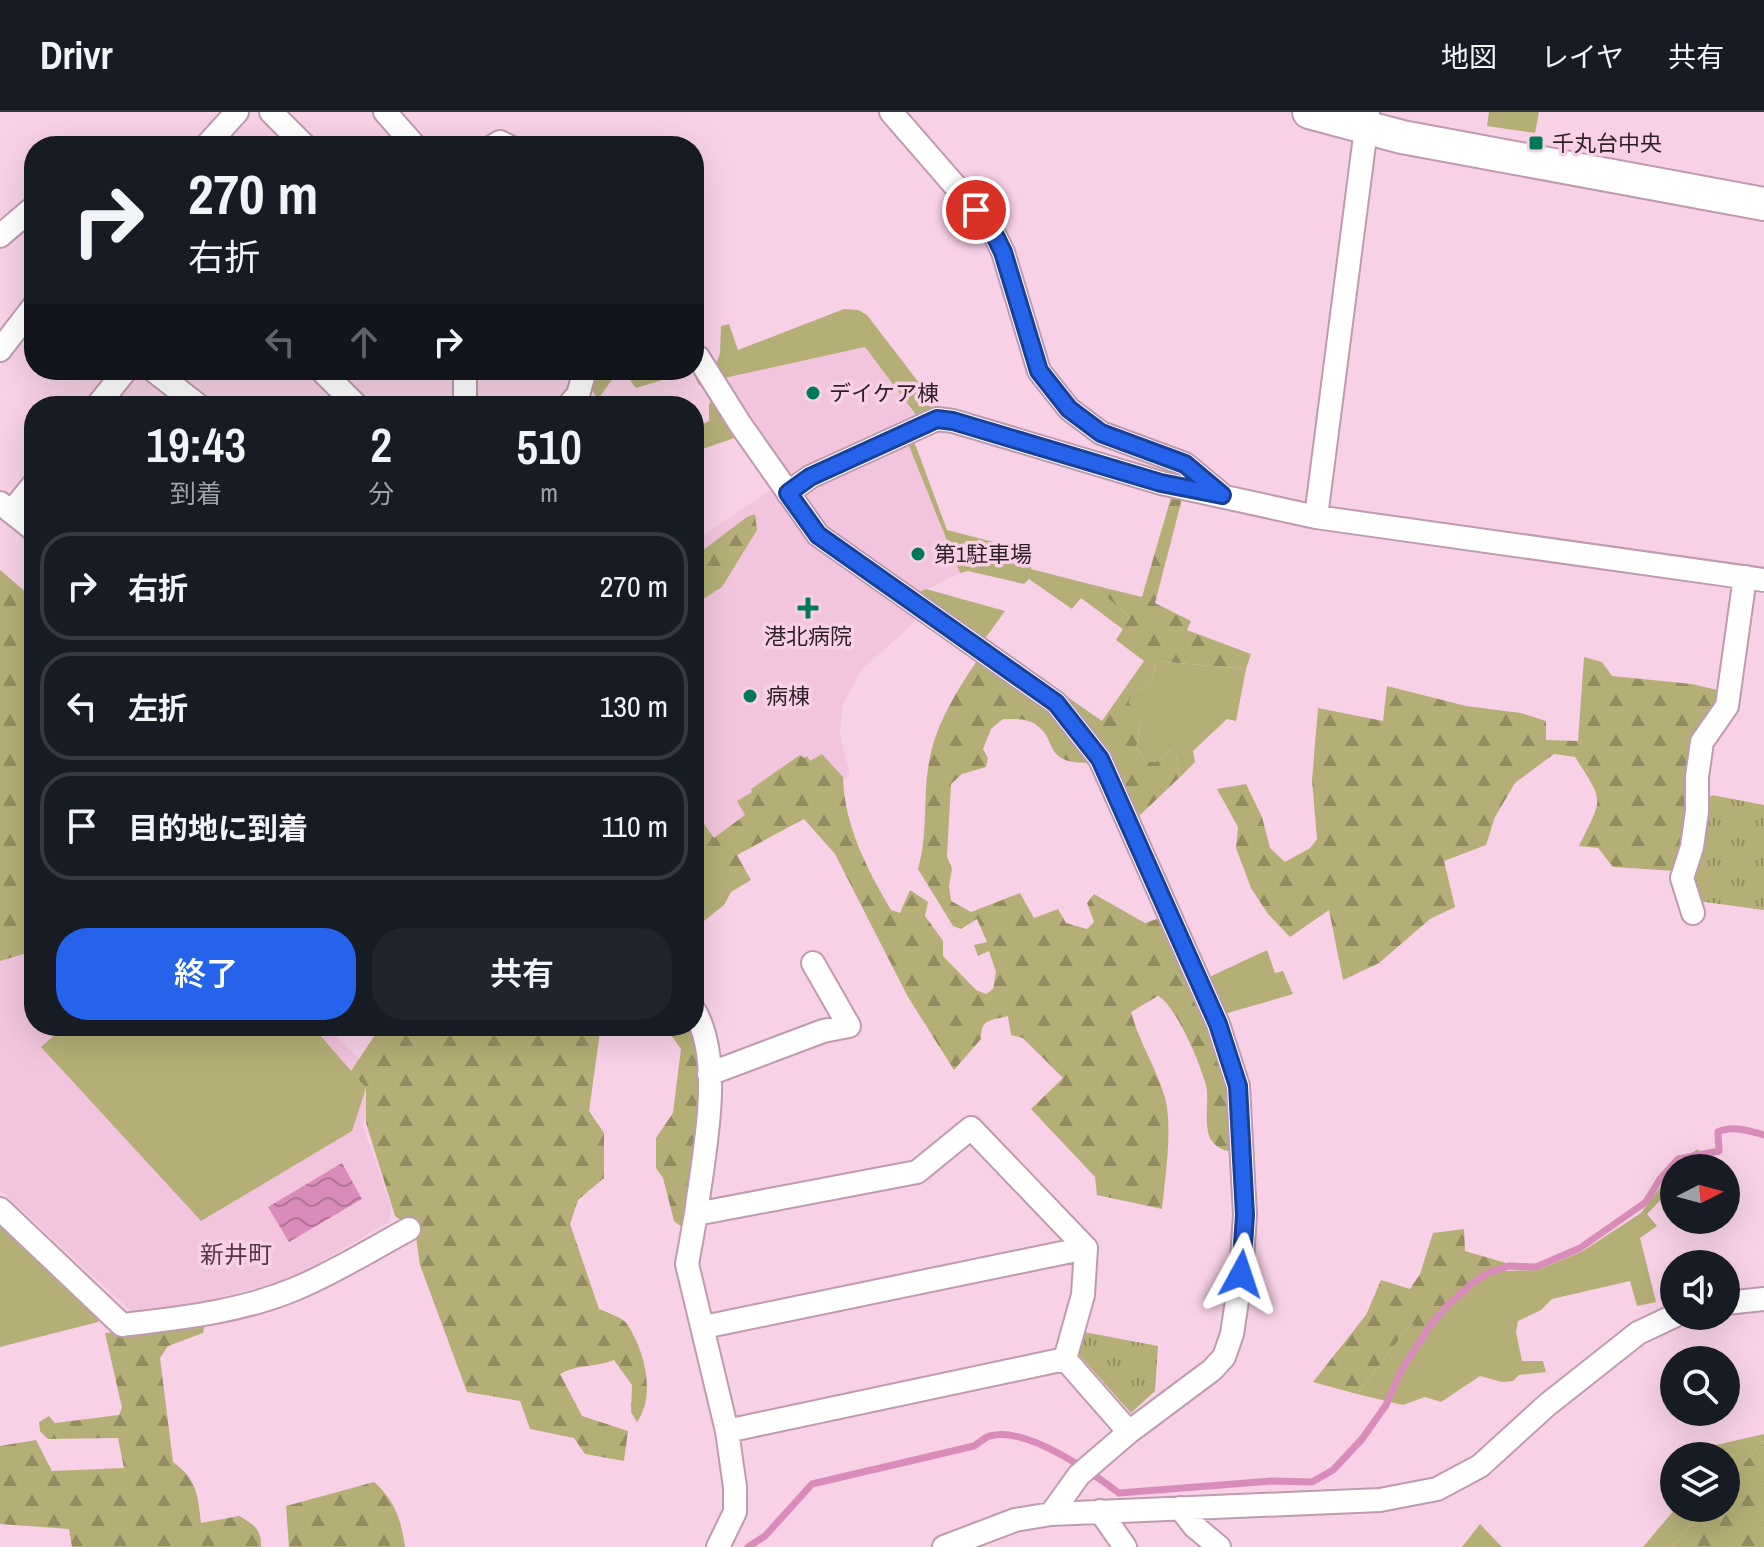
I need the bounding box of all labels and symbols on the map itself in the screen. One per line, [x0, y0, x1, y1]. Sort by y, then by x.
place label: 千丸台中央 [1552, 128, 1662, 158]
marker: 千丸台中央 [1527, 134, 1545, 152]
pin [942, 176, 1010, 244]
place label: デイケア棟 [829, 378, 939, 408]
marker: デイケア棟 [804, 384, 822, 402]
place label: 第1駐車場 [934, 539, 1032, 569]
marker: 第1駐車場 [909, 545, 927, 563]
marker: 港北病院 [797, 597, 819, 619]
place label: 港北病院 [764, 621, 852, 651]
place label: 病棟 [766, 681, 810, 711]
marker: 病棟 [741, 687, 759, 705]
north arrow [1660, 1154, 1740, 1234]
position arrow [1199, 1232, 1283, 1316]
district label: 新井町 [200, 1238, 272, 1270]

